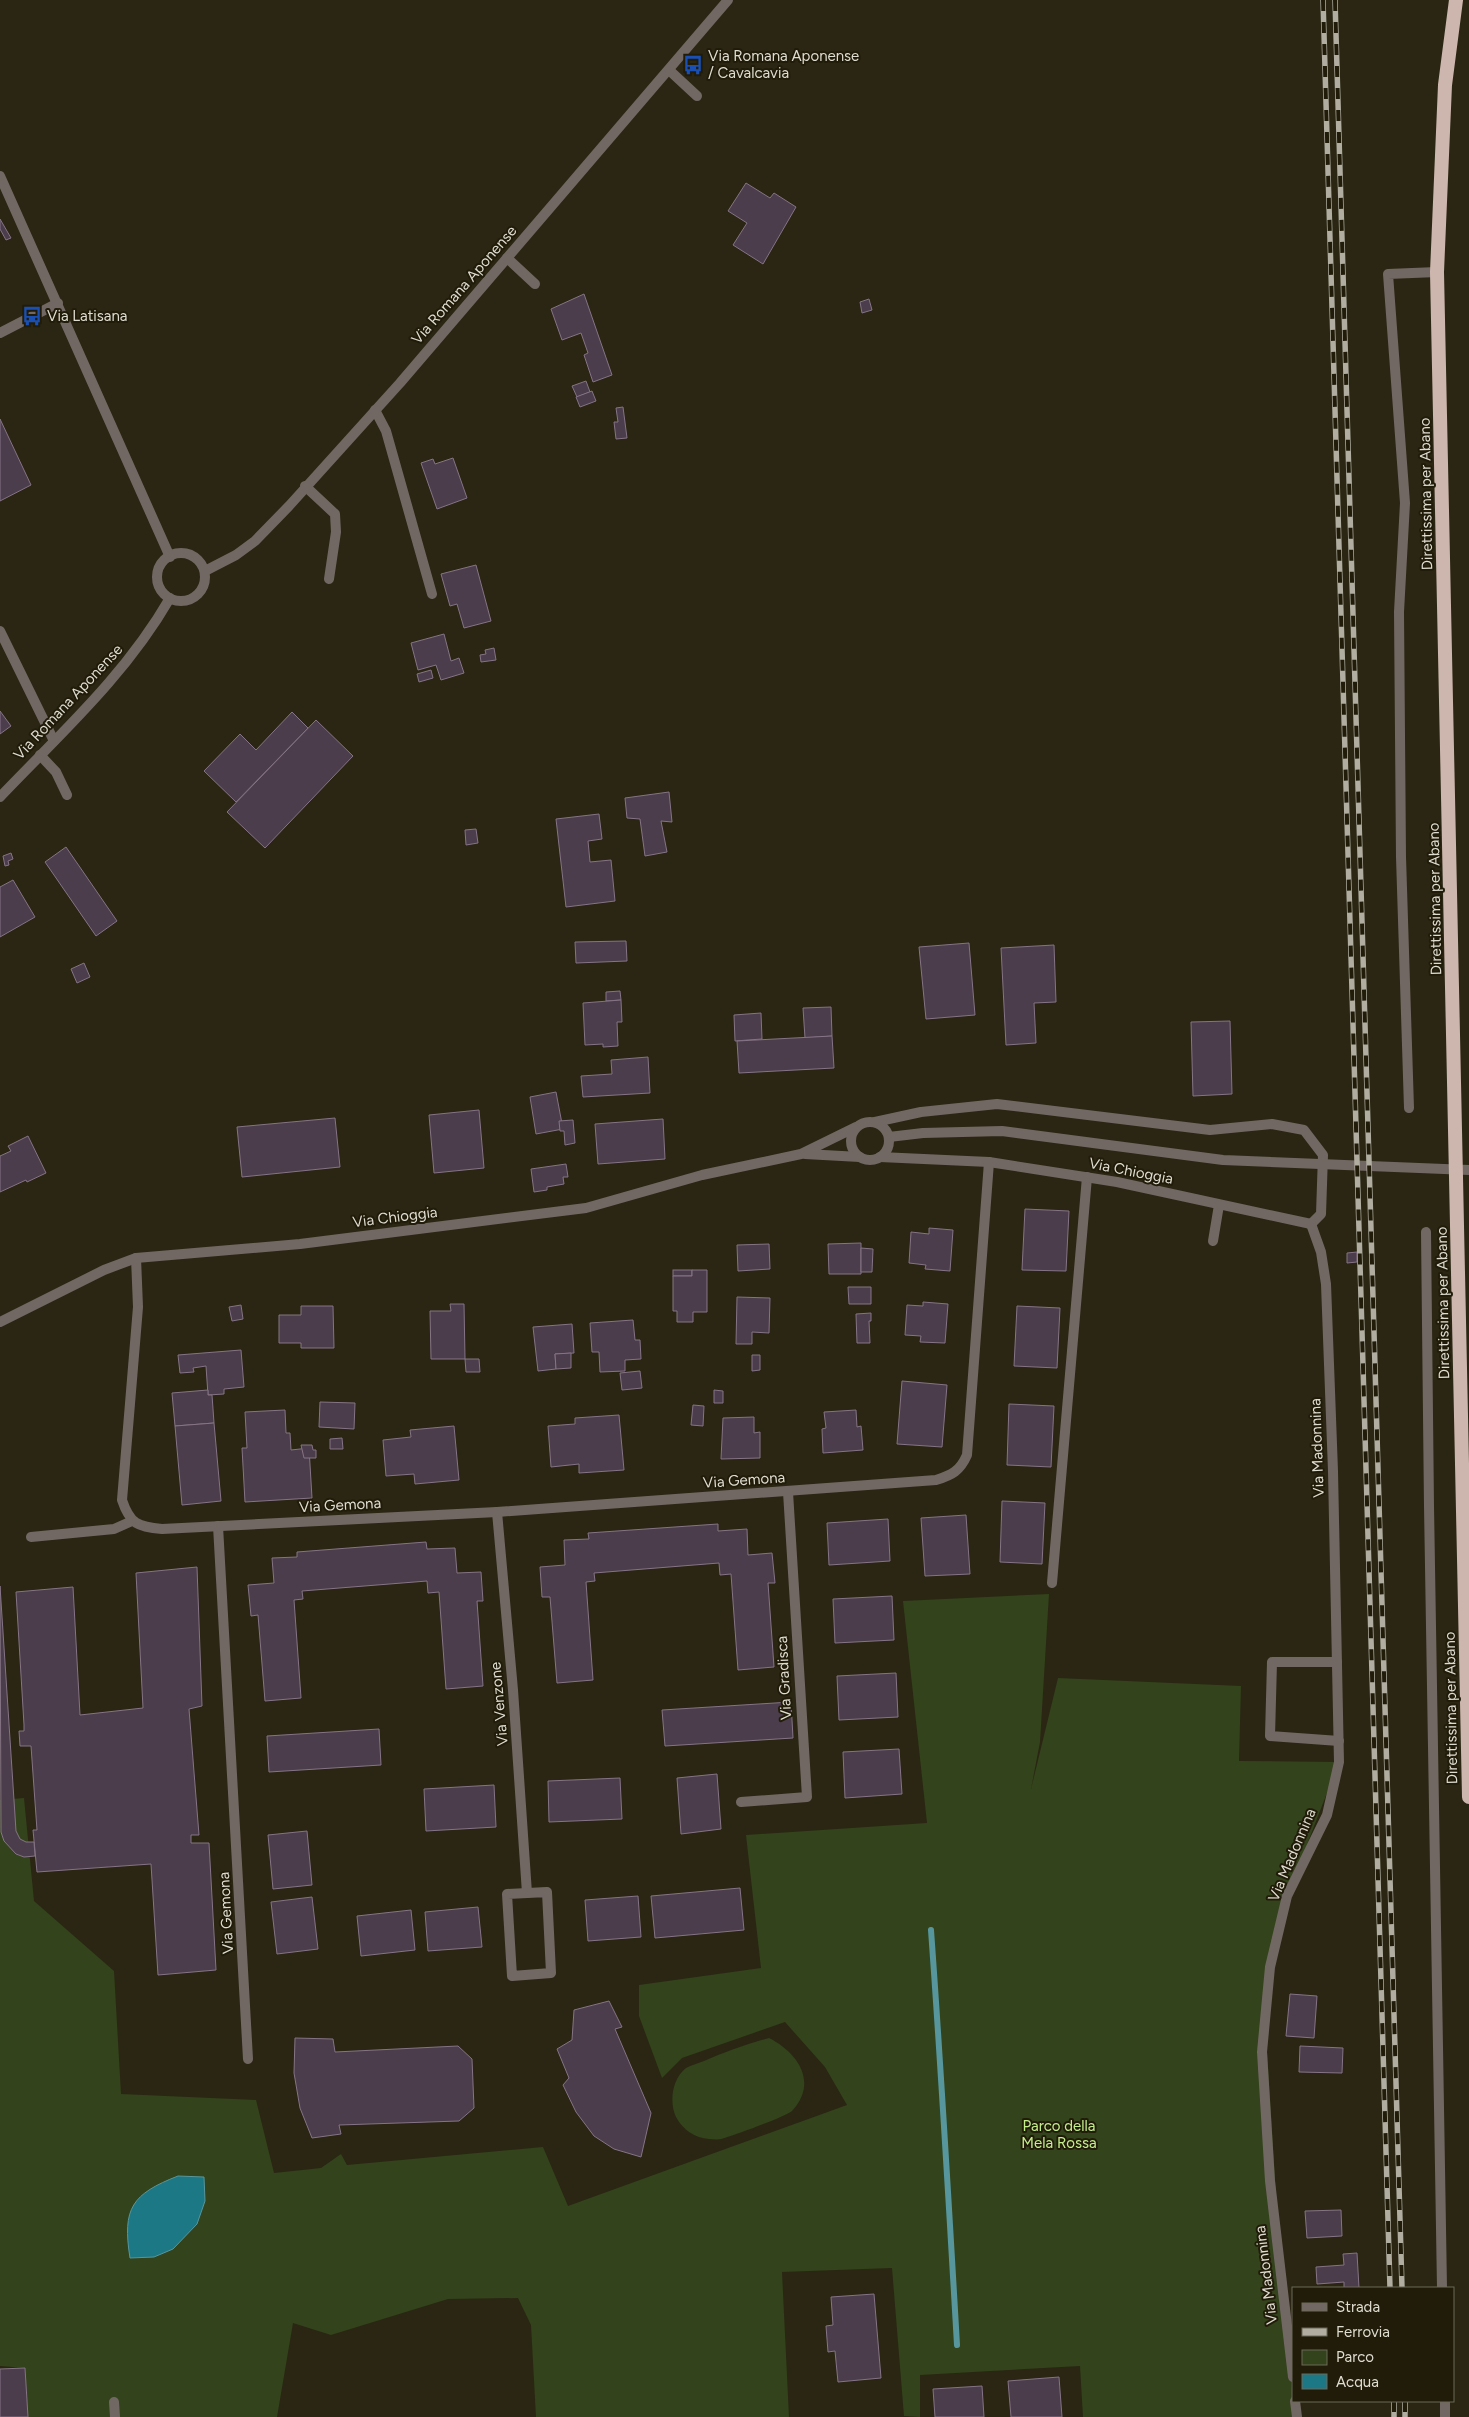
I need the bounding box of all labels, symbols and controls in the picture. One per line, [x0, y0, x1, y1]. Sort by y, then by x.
place label: Via Romana Aponense / Cavalcavia [708, 47, 859, 82]
bus stop icon: Via Romana Aponense / Cavalcavia [682, 54, 704, 76]
street label: Via Romana Aponense [408, 222, 520, 348]
bus stop icon: Via Latisana [21, 305, 43, 327]
place label: Via Latisana [47, 307, 128, 325]
street label: Direttissima per Abano [1416, 417, 1436, 571]
street label: Via Romana Aponense [10, 641, 126, 763]
street label: Direttissima per Abano [1425, 822, 1445, 976]
street label: Via Chioggia [1087, 1154, 1175, 1188]
street label: Via Chioggia [352, 1203, 438, 1231]
street label: Direttissima per Abano [1433, 1226, 1453, 1380]
street label: Via Madonnina [1306, 1398, 1328, 1498]
street label: Via Gemona [702, 1468, 786, 1492]
street label: Via Gemona [298, 1494, 382, 1516]
street label: Direttissima per Abano [1441, 1631, 1461, 1785]
street label: Via Gradisca [773, 1635, 795, 1721]
street label: Via Venzone [486, 1661, 512, 1747]
street label: Via Madonnina [1264, 1806, 1320, 1904]
street label: Via Gemona [215, 1871, 237, 1955]
park label: Parco della Mela Rossa [1021, 2117, 1097, 2152]
street label: Via Madonnina [1251, 2225, 1281, 2325]
legend [1292, 2287, 1454, 2402]
text: Strada [1336, 2298, 1380, 2316]
text: Ferrovia [1336, 2323, 1390, 2341]
text: Parco [1336, 2348, 1374, 2366]
text: Acqua [1336, 2373, 1379, 2391]

